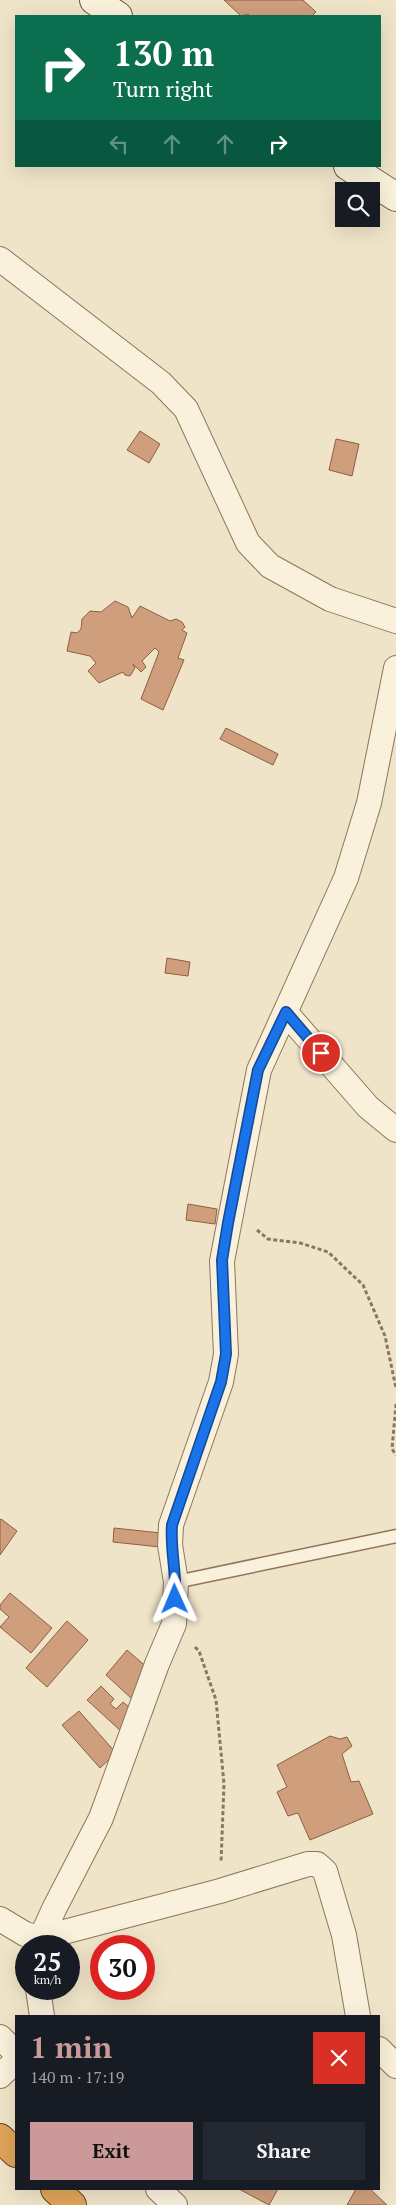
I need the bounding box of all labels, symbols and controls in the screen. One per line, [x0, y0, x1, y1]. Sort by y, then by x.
text: 130 m [113, 30, 214, 76]
icon: right [30, 35, 95, 100]
text: Turn right [113, 74, 213, 103]
icon: left [105, 130, 133, 158]
icon: ahead [158, 130, 186, 158]
icon: ahead [211, 130, 239, 158]
icon: right [264, 130, 292, 158]
map controls [335, 182, 380, 227]
button: search [335, 182, 380, 227]
pin [300, 1032, 342, 1074]
icon: arrive [307, 1039, 335, 1067]
position arrow [148, 1572, 200, 1624]
speed limit sign: 30 [90, 1935, 155, 2000]
text: 25 [33, 1945, 62, 1978]
text: km/h [34, 1972, 61, 1987]
text: 1 min [30, 2027, 112, 2067]
button: close [313, 2032, 365, 2084]
text: 140 m · 17:19 [30, 2066, 124, 2088]
button: Exit [30, 2122, 193, 2180]
button: Share [203, 2122, 365, 2180]

